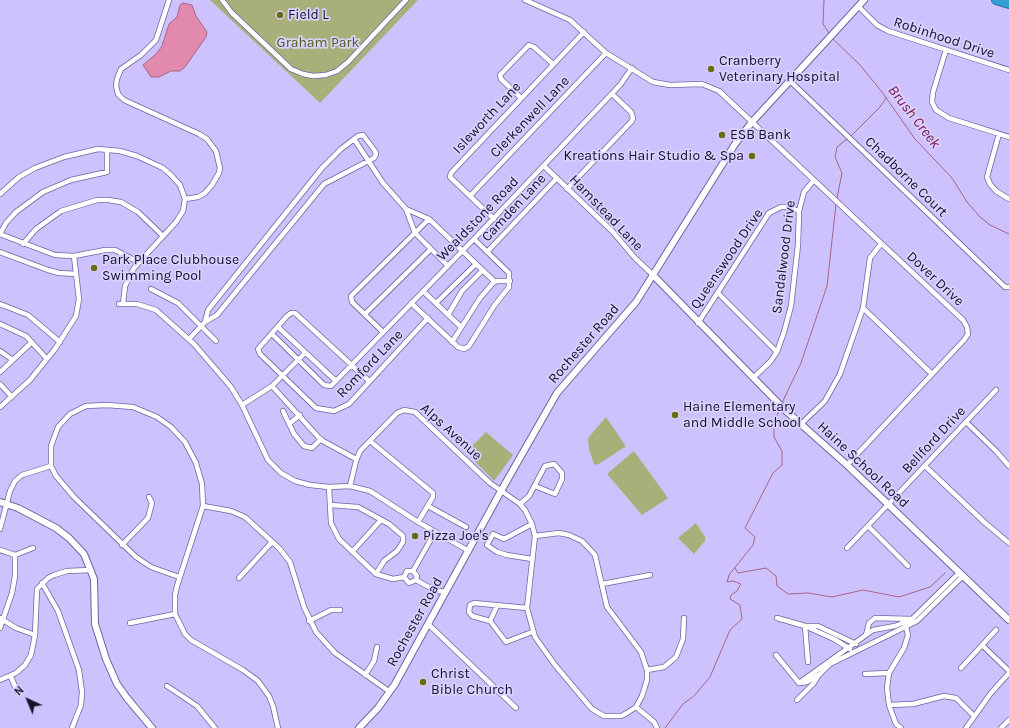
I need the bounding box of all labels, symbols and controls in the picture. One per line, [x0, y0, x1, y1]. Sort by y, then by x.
place label: Field L [288, 7, 329, 23]
marker: Field L [275, 10, 285, 20]
street label: Robinhood Drive [891, 14, 997, 62]
park label: Graham Park [277, 35, 359, 51]
place label: Cranberry Veterinary Hospital [719, 53, 840, 86]
marker: Cranberry Veterinary Hospital [706, 64, 716, 74]
street label: Clerkenwell Lane [487, 73, 573, 161]
street label: Isleworth Lane [449, 79, 525, 157]
water label: Brush Creek [884, 82, 944, 152]
place label: ESB Bank [730, 127, 791, 143]
marker: ESB Bank [717, 130, 727, 140]
street label: Chadborne Court [861, 133, 951, 221]
place label: Kreations Hair Studio & Spa [564, 148, 744, 164]
marker: Kreations Hair Studio & Spa [747, 151, 757, 161]
street label: Camden Lane [478, 171, 550, 245]
street label: Hamstead Lane [566, 171, 646, 255]
street label: Wealdstone Road [434, 173, 522, 265]
street label: Sandalwood Drive [769, 199, 799, 315]
street label: Queenswood Drive [687, 206, 767, 312]
street label: Dover Drive [903, 248, 967, 310]
place label: Park Place Clubhouse Swimming Pool [102, 252, 239, 284]
marker: Park Place Clubhouse Swimming Pool [89, 263, 99, 273]
street label: Rochester Road [545, 301, 623, 387]
street label: Romford Lane [333, 326, 407, 402]
place label: Haine Elementary and Middle School [683, 399, 801, 432]
street label: Alps Avenue [417, 400, 485, 464]
street label: Bellford Drive [899, 403, 969, 477]
marker: Haine Elementary and Middle School [670, 410, 680, 420]
street label: Haine School Road [814, 418, 912, 512]
place label: Pizza Joe's [423, 528, 489, 544]
marker: Pizza Joe's [410, 531, 420, 541]
street label: Rochester Road [384, 574, 446, 670]
place label: Christ Bible Church [431, 666, 513, 698]
marker: Christ Bible Church [418, 677, 428, 687]
north arrow [8, 680, 48, 720]
text: N [12, 684, 27, 698]

